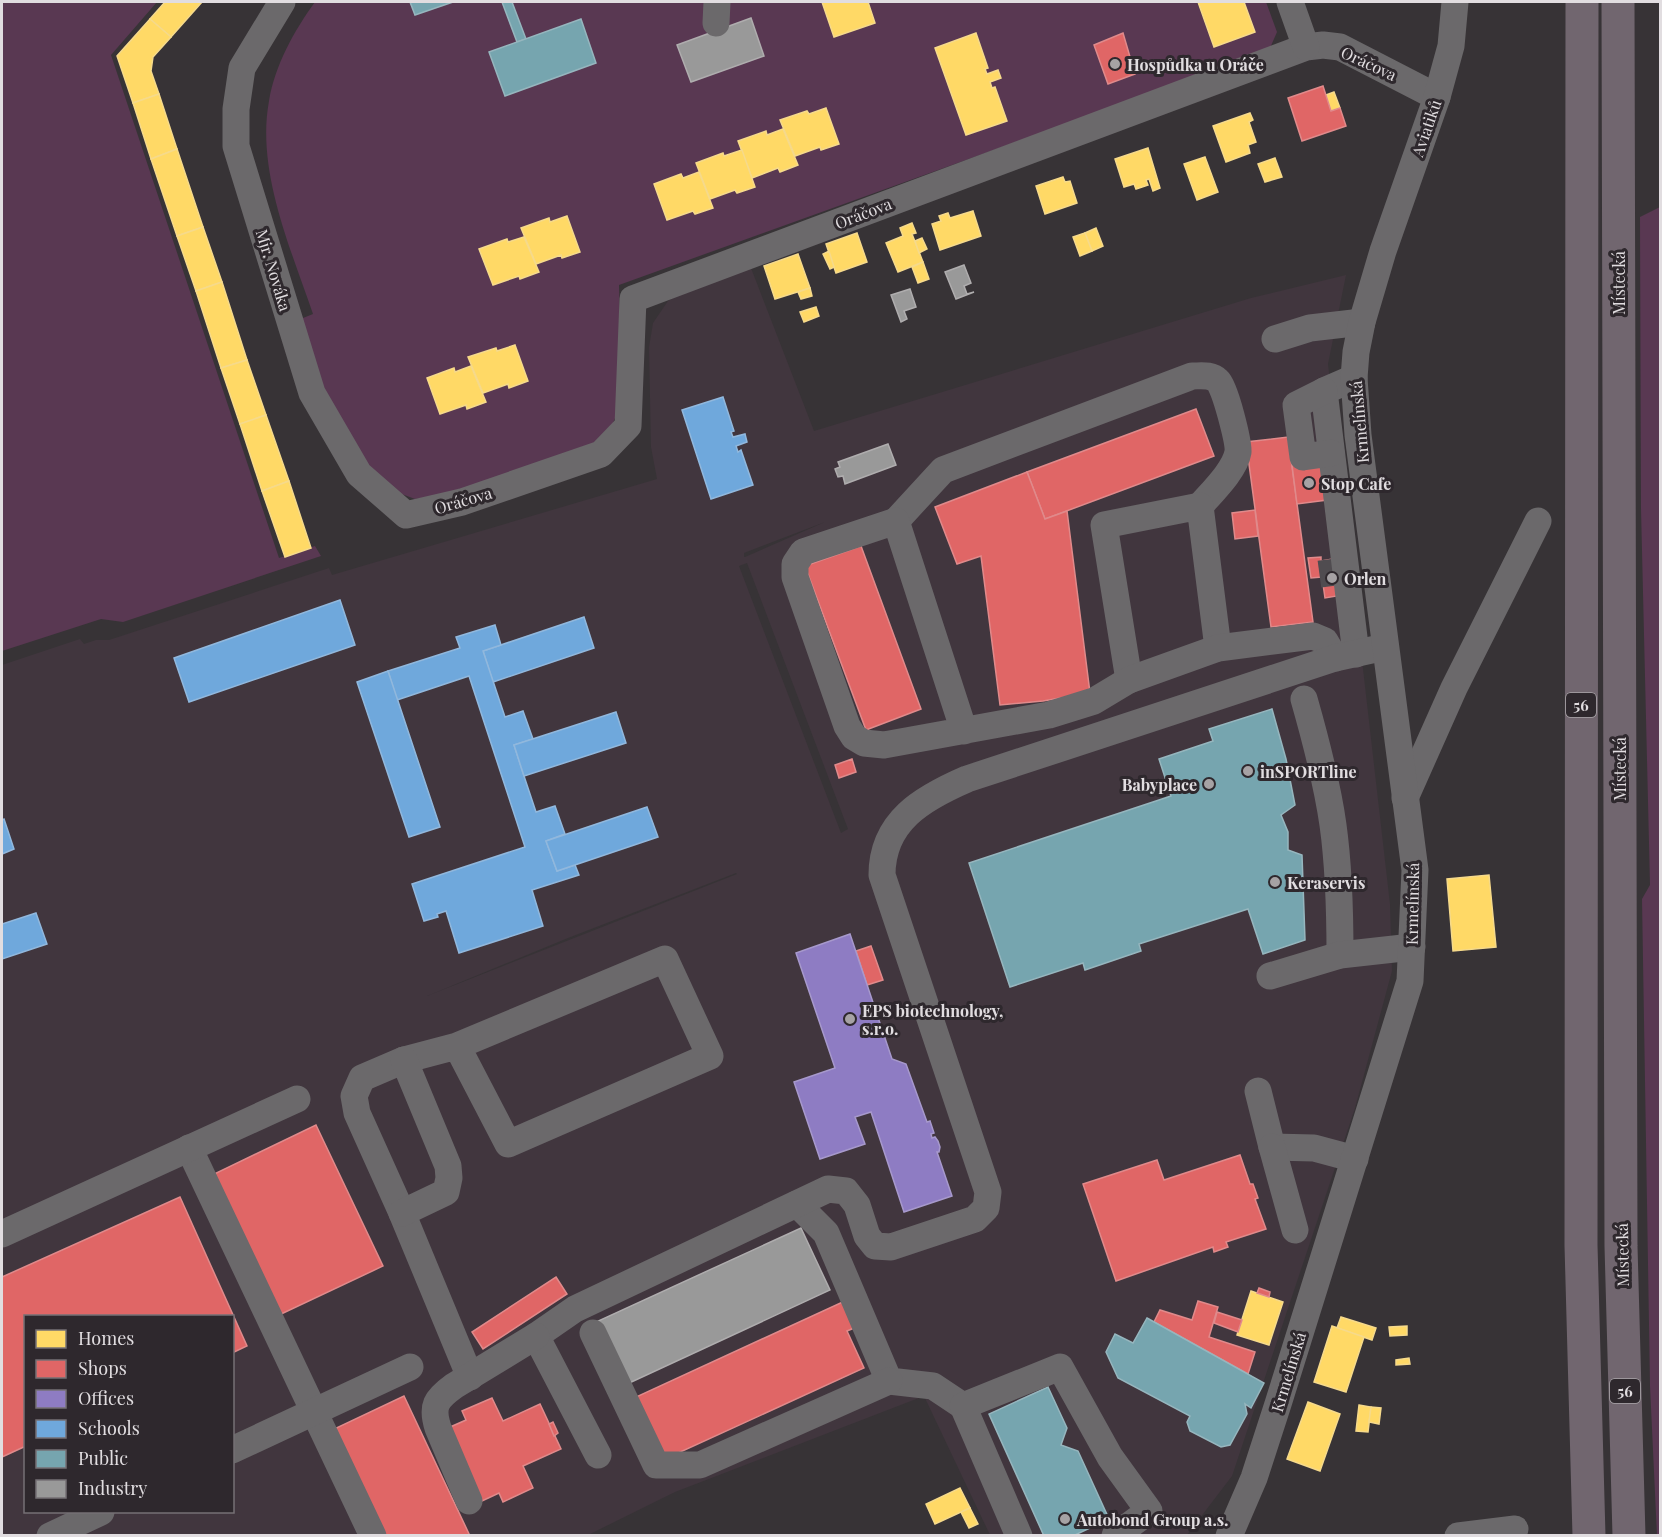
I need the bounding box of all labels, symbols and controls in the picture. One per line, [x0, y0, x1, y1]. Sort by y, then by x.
street label: Oráčova [1338, 41, 1400, 85]
place label: Hospůdka u Oráče [1127, 54, 1264, 75]
marker: Hospůdka u Oráče [1108, 57, 1122, 71]
street label: Aviatiků [1406, 97, 1446, 160]
street label: Oráčova [832, 193, 894, 233]
street label: Mjr. Nováka [252, 226, 296, 314]
street label: Místecká [1608, 251, 1629, 315]
street label: Krmelínská [1345, 380, 1373, 464]
place label: Stop Cafe [1321, 473, 1391, 494]
marker: Stop Cafe [1302, 476, 1316, 490]
street label: Oráčova [432, 482, 494, 518]
place label: Orlen [1344, 568, 1387, 589]
marker: Orlen [1325, 571, 1339, 585]
road number: 56 [1566, 693, 1596, 717]
street label: Místecká [1609, 737, 1630, 801]
place label: inSPORTline [1260, 761, 1357, 782]
marker: inSPORTline [1241, 764, 1255, 778]
place label: Babyplace [1122, 774, 1197, 795]
marker: Babyplace [1202, 777, 1216, 791]
street label: Krmelínská [1401, 863, 1423, 945]
place label: Keraservis [1287, 872, 1365, 893]
marker: Keraservis [1268, 875, 1282, 889]
place label: EPS biotechnology, s.r.o. [862, 1000, 1003, 1039]
marker: EPS biotechnology, s.r.o. [843, 1012, 857, 1026]
street label: Místecká [1611, 1223, 1633, 1287]
legend [24, 1315, 234, 1513]
text: Homes [78, 1326, 134, 1350]
street label: Krmelínská [1266, 1329, 1310, 1415]
text: Shops [78, 1356, 127, 1380]
road number: 56 [1610, 1379, 1640, 1403]
text: Offices [78, 1386, 134, 1410]
text: Schools [78, 1416, 140, 1440]
text: Public [78, 1446, 128, 1470]
text: Industry [78, 1476, 147, 1500]
place label: Autobond Group a.s. [1076, 1509, 1228, 1530]
marker: Autobond Group a.s. [1058, 1512, 1072, 1526]

